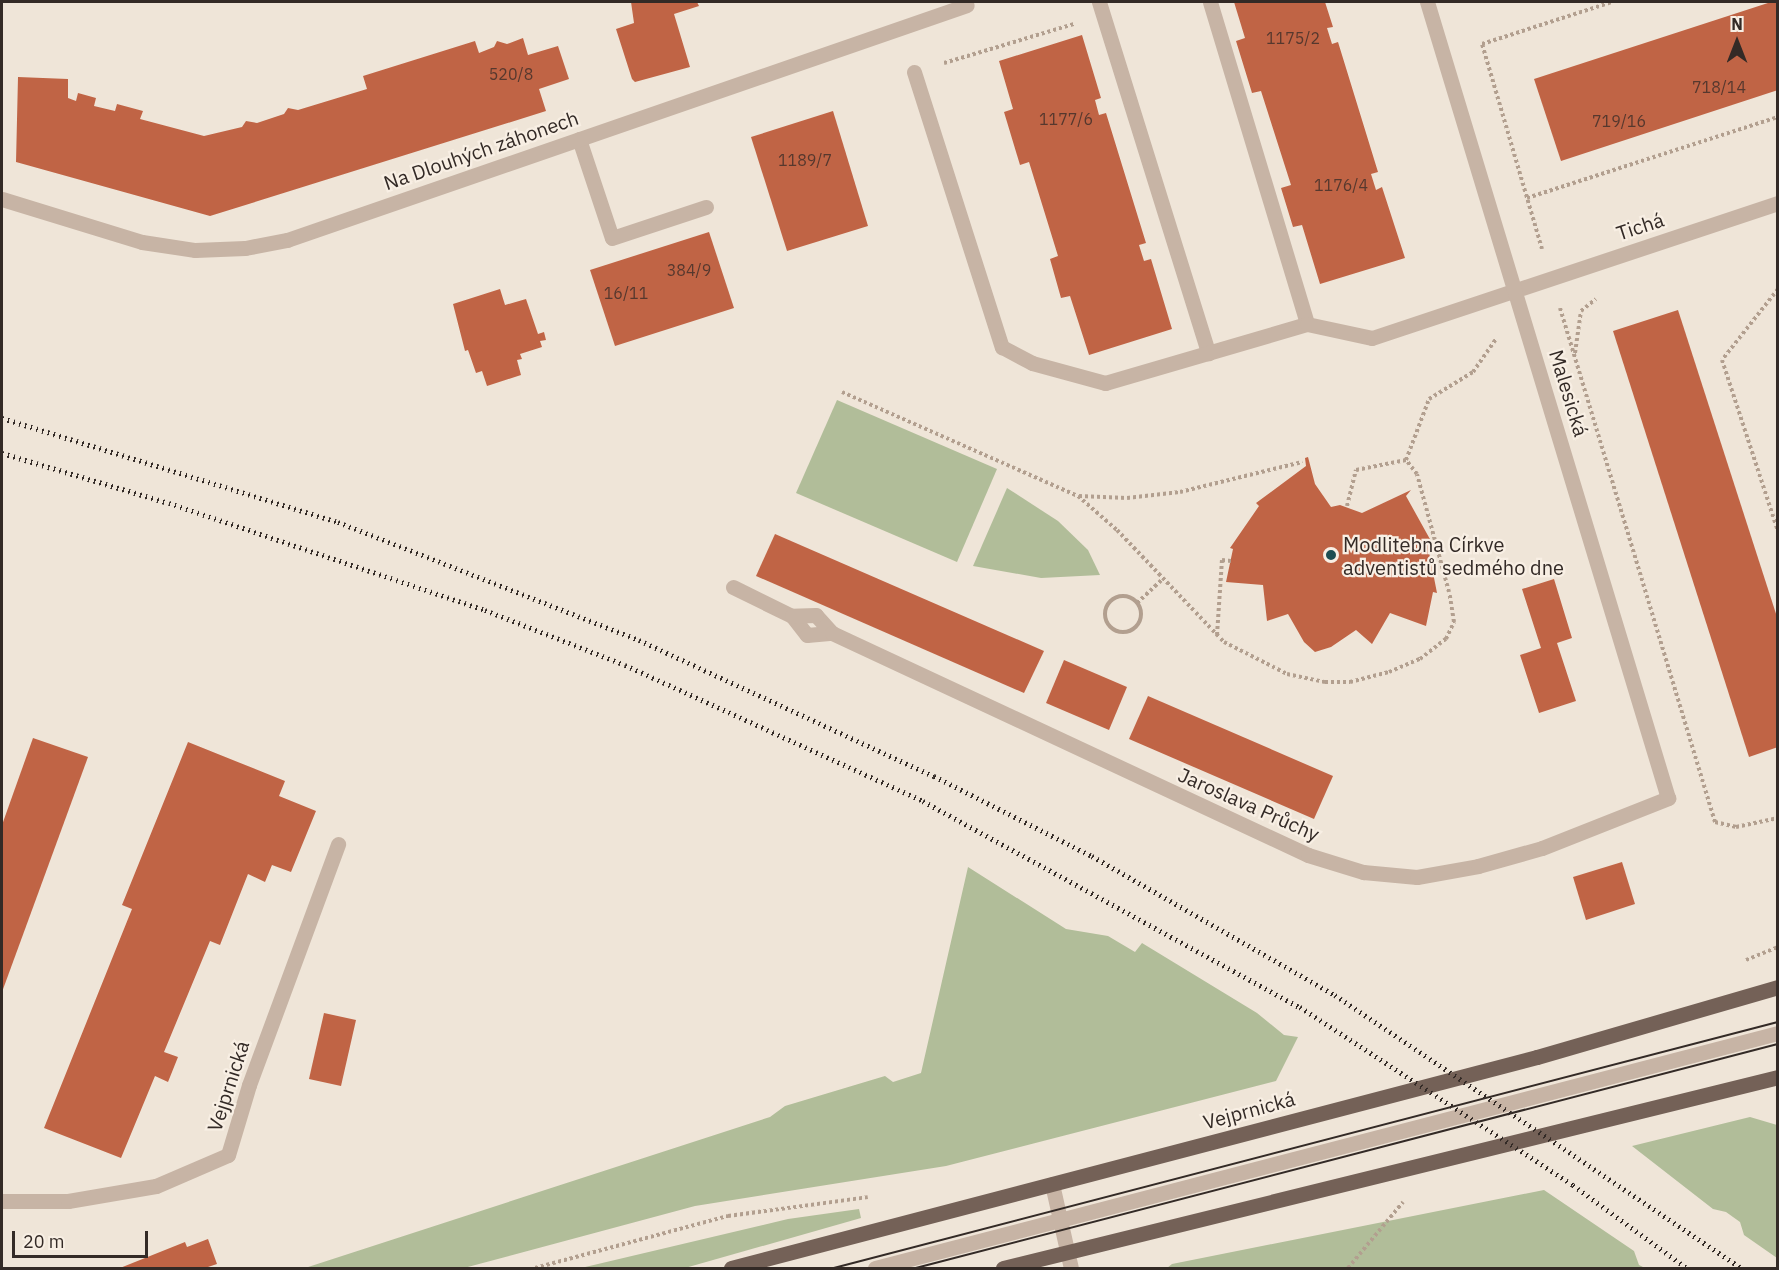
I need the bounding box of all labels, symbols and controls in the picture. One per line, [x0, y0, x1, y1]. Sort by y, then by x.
north arrow [1707, 12, 1767, 72]
text: N [1731, 14, 1743, 34]
house number: 1175/2 [1266, 28, 1320, 48]
house number: 520/8 [489, 64, 533, 84]
house number: 718/14 [1692, 77, 1746, 97]
street label: Na Dlouhých záhonech [380, 105, 582, 195]
house number: 1177/6 [1039, 109, 1093, 129]
house number: 719/16 [1592, 111, 1646, 131]
house number: 1189/7 [778, 150, 832, 170]
house number: 1176/4 [1314, 175, 1368, 195]
street label: Tichá [1613, 207, 1667, 245]
house number: 384/9 [667, 260, 711, 280]
house number: 16/11 [604, 283, 648, 303]
street label: Malesická [1544, 347, 1594, 439]
place label: Modlitebna Církve adventistů sedmého dne [1343, 532, 1564, 579]
marker: Modlitebna Církve adventistů sedmého dne [1324, 548, 1338, 562]
street label: Jaroslava Průchy [1175, 762, 1323, 846]
street label: Vejprnická [202, 1038, 254, 1134]
street label: Vejprnická [1200, 1086, 1298, 1134]
scale bar [15, 1219, 152, 1257]
text: 20 m [23, 1230, 65, 1253]

